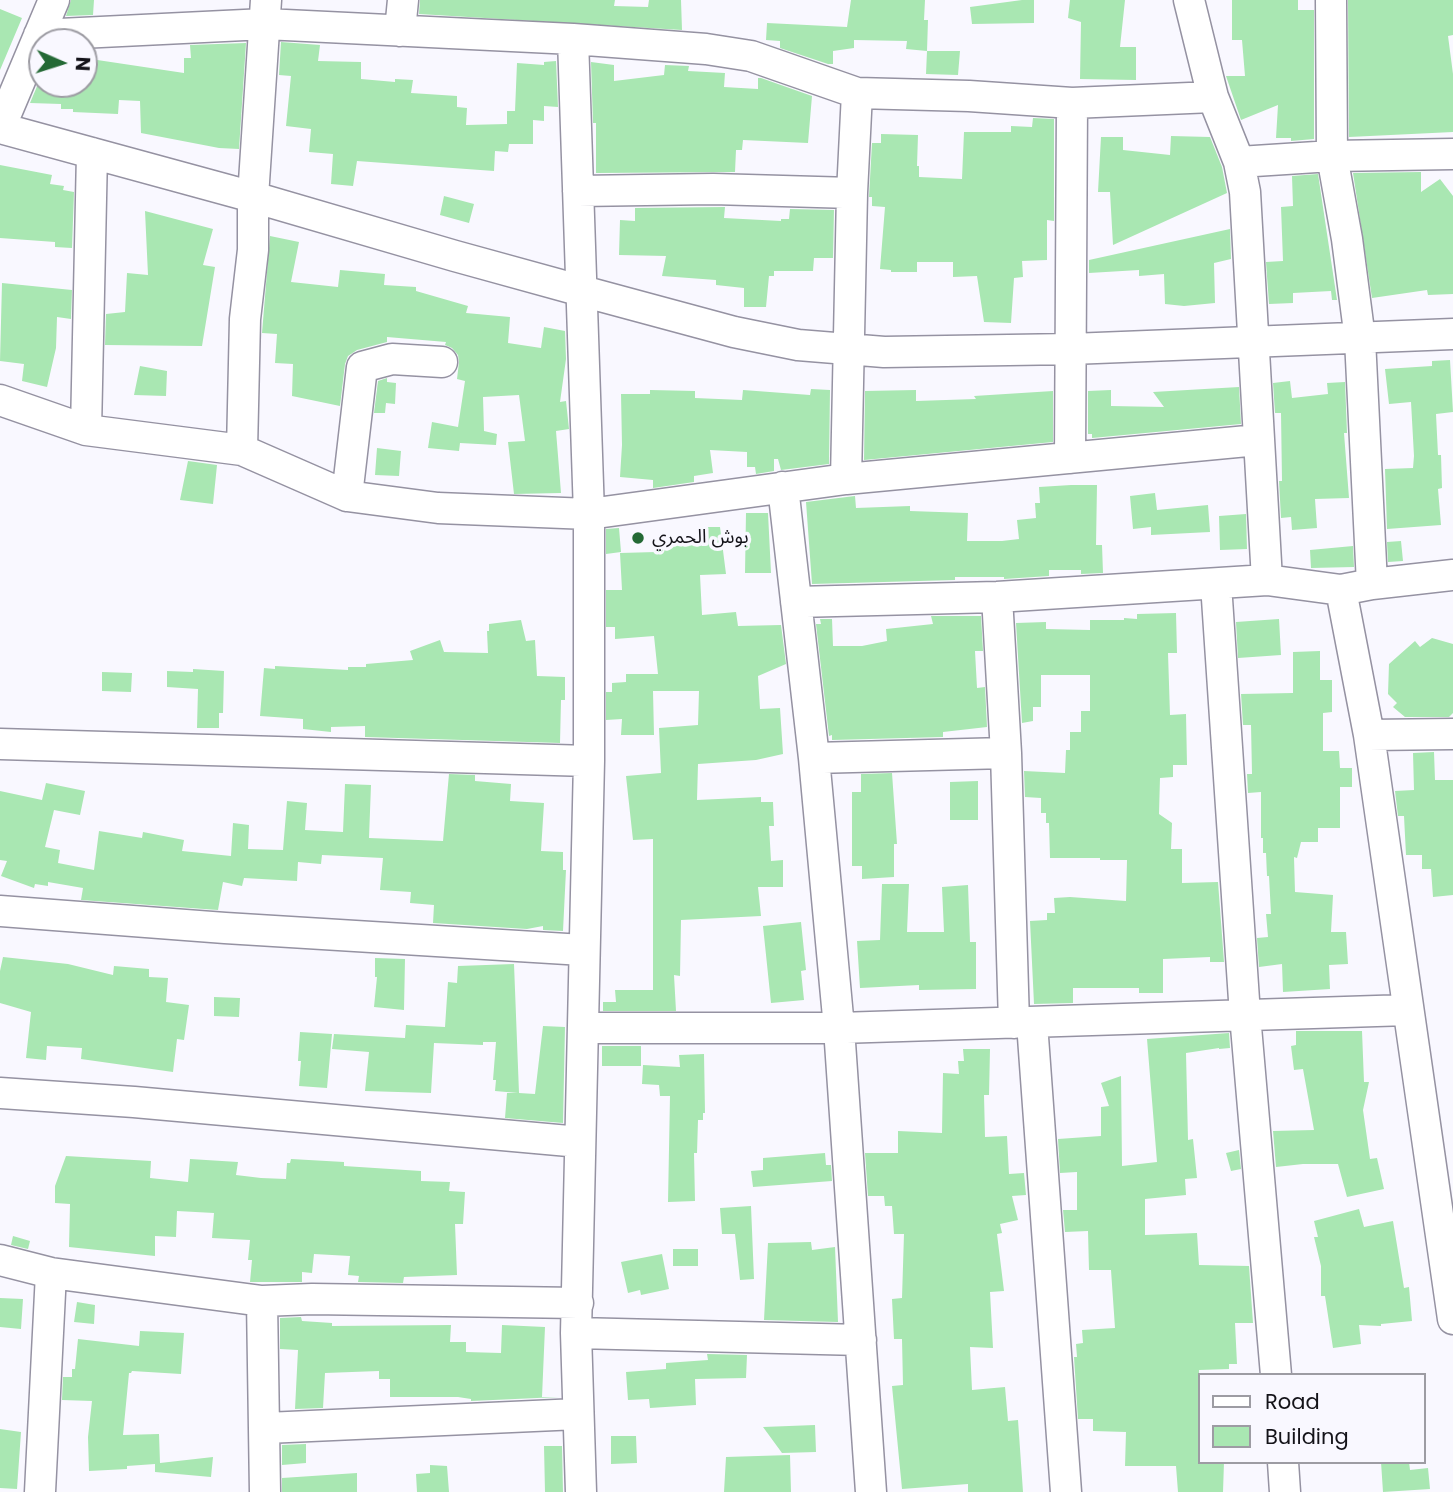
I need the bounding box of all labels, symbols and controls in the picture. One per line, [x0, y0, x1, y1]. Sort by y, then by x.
north arrow [28, 28, 98, 98]
text: N [69, 56, 96, 72]
place label: بوش الحمري [652, 527, 749, 549]
marker: بوش الحمري [630, 530, 646, 546]
legend [1198, 1373, 1425, 1464]
text: Road [1265, 1387, 1320, 1416]
text: Building [1265, 1422, 1349, 1451]

